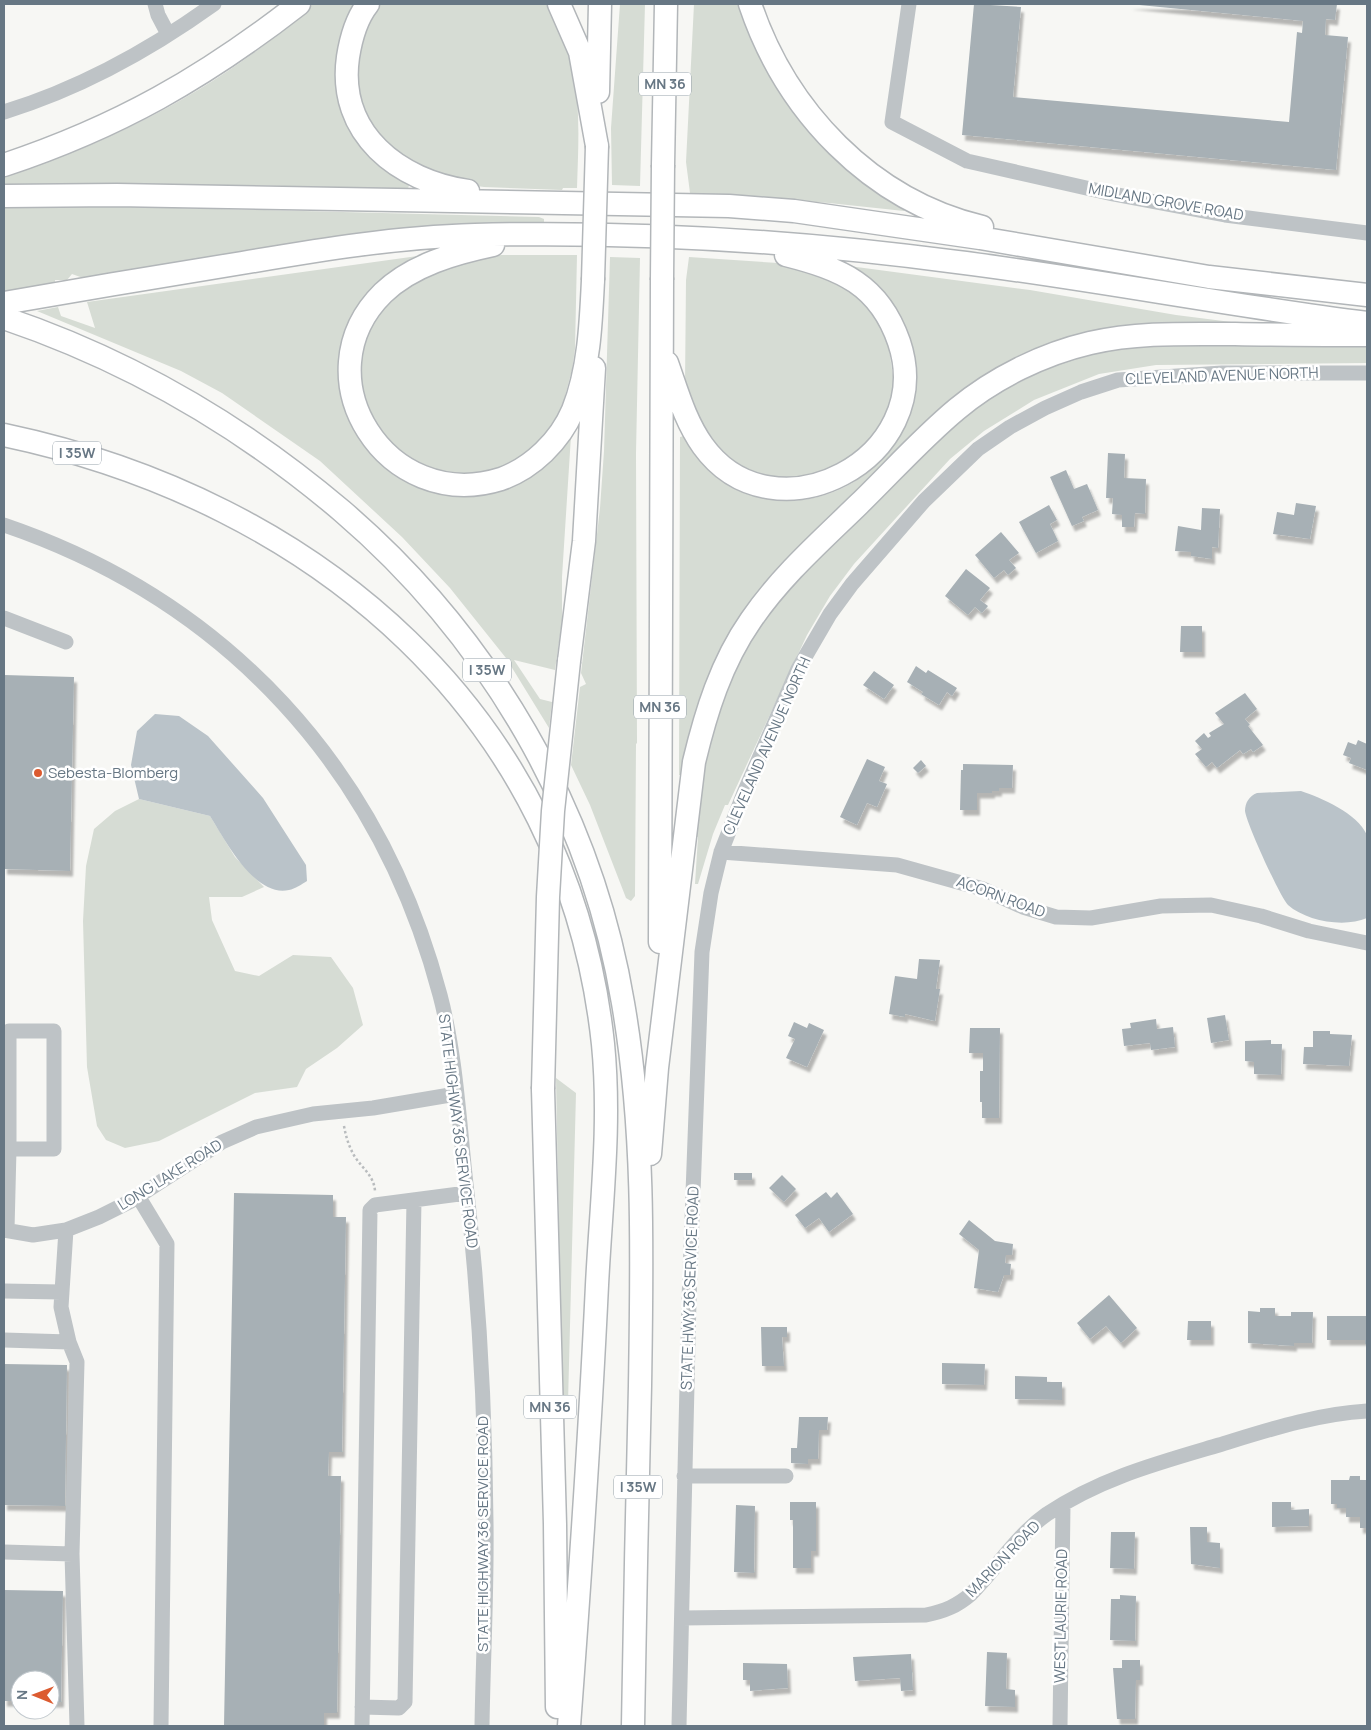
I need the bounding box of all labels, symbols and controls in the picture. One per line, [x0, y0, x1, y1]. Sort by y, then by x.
road number: MN 36 [639, 72, 691, 96]
street label: MIDLAND GROVE ROAD [1087, 178, 1245, 226]
street label: CLEVELAND AVENUE NORTH [1125, 362, 1319, 389]
road number: I 35W [53, 442, 101, 464]
street label: CLEVELAND AVENUE NORTH [718, 653, 815, 838]
road number: I 35W [463, 658, 511, 682]
road number: MN 36 [634, 696, 686, 719]
place label: Sebesta-Blomberg [48, 762, 178, 783]
marker: Sebesta-Blomberg [32, 767, 44, 779]
street label: ACORN ROAD [954, 871, 1049, 922]
street label: STATE HIGHWAY 36 SERVICE ROAD [434, 1012, 483, 1249]
street label: LONG LAKE ROAD [114, 1134, 226, 1215]
street label: STATE HWY 36 SERVICE ROAD [675, 1186, 704, 1390]
road number: MN 36 [524, 1395, 576, 1418]
street label: STATE HIGHWAY 36 SERVICE ROAD [472, 1416, 493, 1652]
road number: I 35W [614, 1475, 662, 1498]
street label: MARION ROAD [961, 1516, 1045, 1601]
street label: WEST LAURIE ROAD [1049, 1549, 1072, 1683]
north arrow [10, 1670, 60, 1720]
text: N [12, 1690, 31, 1700]

